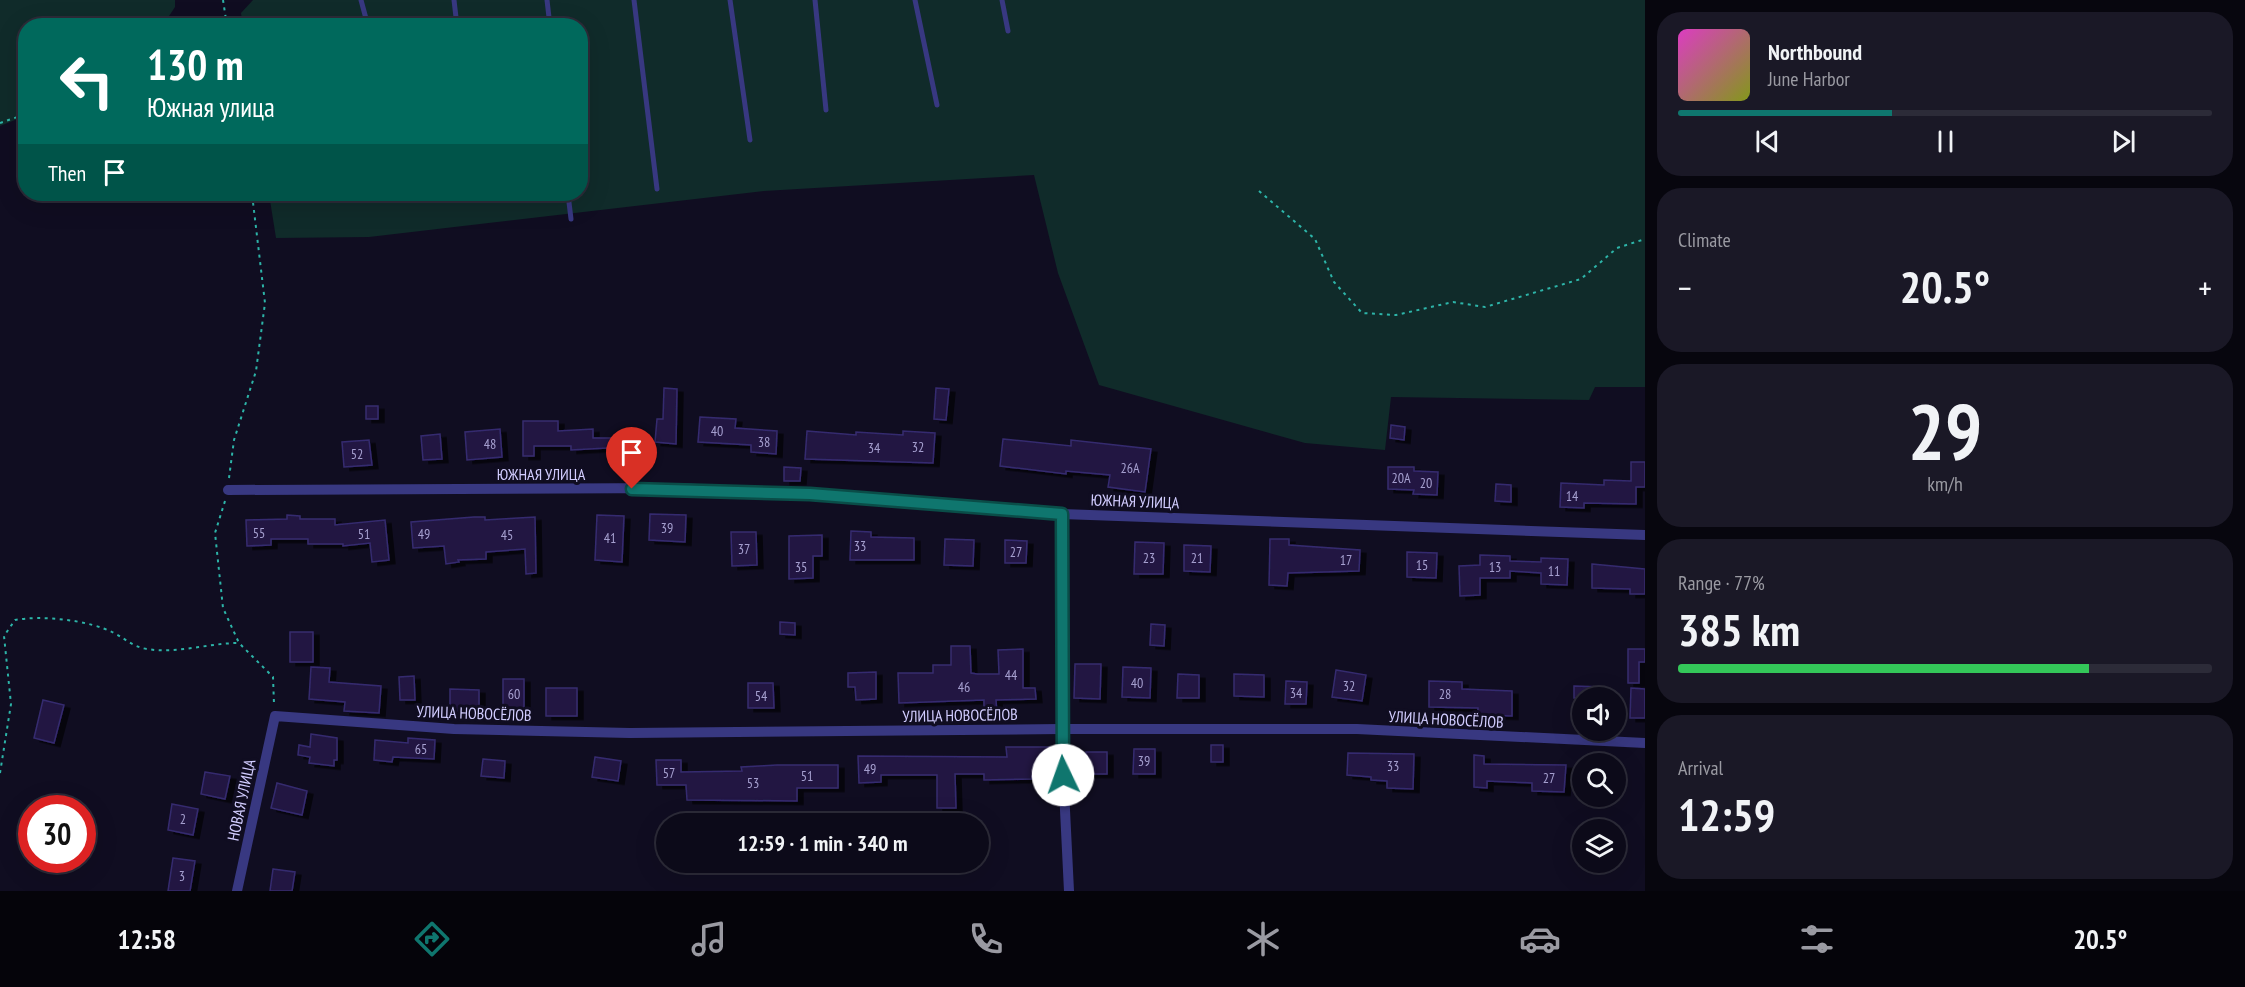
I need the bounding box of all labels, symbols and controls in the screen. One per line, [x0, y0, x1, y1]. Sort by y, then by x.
text: 130 m [147, 37, 244, 92]
text: Northbound [1768, 38, 1862, 66]
icon: left [48, 42, 126, 120]
text: June Harbor [1768, 66, 1850, 92]
text: Южная улица [147, 90, 275, 124]
icon: previous [1751, 125, 1784, 158]
icon: pause [1929, 125, 1962, 158]
icon: next [2107, 125, 2140, 158]
icon: arrive [98, 156, 131, 189]
text: Then [48, 159, 86, 187]
text: Climate [1678, 227, 1731, 253]
text: 20.5° [1900, 257, 1990, 315]
text: − [1678, 266, 1692, 309]
text: + [2198, 266, 2212, 309]
text: 29 [1908, 381, 1982, 482]
house number: 40 [711, 422, 723, 440]
pin [606, 427, 657, 489]
house number: 38 [758, 433, 770, 451]
house number: 48 [484, 435, 496, 453]
icon: arrive [615, 436, 648, 469]
house number: 32 [912, 438, 924, 456]
house number: 34 [868, 439, 881, 457]
house number: 52 [351, 445, 363, 463]
house number: 26А [1120, 459, 1140, 477]
street label: ЮЖНАЯ УЛИЦА [497, 464, 586, 484]
house number: 20А [1391, 469, 1411, 487]
text: km/h [1927, 471, 1963, 497]
house number: 20 [1420, 474, 1432, 492]
house number: 14 [1566, 487, 1579, 505]
street label: ЮЖНАЯ УЛИЦА [1090, 489, 1180, 513]
house number: 39 [661, 519, 673, 537]
house number: 55 [253, 524, 265, 542]
house number: 51 [358, 525, 370, 543]
house number: 49 [418, 525, 430, 543]
house number: 45 [501, 526, 513, 544]
house number: 41 [604, 529, 616, 547]
house number: 33 [854, 537, 866, 555]
house number: 37 [738, 540, 750, 558]
house number: 27 [1010, 543, 1022, 561]
house number: 23 [1143, 549, 1155, 567]
house number: 21 [1191, 549, 1203, 567]
house number: 17 [1340, 551, 1352, 569]
house number: 15 [1416, 556, 1428, 574]
house number: 35 [795, 558, 807, 576]
house number: 13 [1489, 558, 1501, 576]
house number: 11 [1548, 562, 1560, 580]
text: Range · 77% [1678, 570, 1765, 596]
text: 385 km [1678, 600, 1800, 658]
house number: 44 [1005, 666, 1018, 684]
house number: 40 [1131, 674, 1143, 692]
house number: 32 [1343, 677, 1355, 695]
house number: 46 [958, 678, 970, 696]
house number: 34 [1290, 684, 1303, 702]
house number: 60 [508, 685, 520, 703]
house number: 28 [1439, 685, 1451, 703]
house number: 54 [755, 687, 768, 705]
map controls [1572, 687, 1626, 873]
button: sound [1572, 687, 1626, 741]
street label: УЛИЦА НОВОСЁЛОВ [416, 701, 532, 725]
street label: УЛИЦА НОВОСЁЛОВ [902, 704, 1018, 726]
street label: УЛИЦА НОВОСЁЛОВ [1388, 706, 1504, 732]
house number: 65 [415, 740, 427, 758]
position arrow [1031, 743, 1095, 807]
house number: 39 [1138, 752, 1150, 770]
button: search [1572, 753, 1626, 807]
text: Arrival [1678, 755, 1723, 781]
street label: НОВАЯ УЛИЦА [223, 757, 260, 843]
house number: 33 [1387, 757, 1399, 775]
house number: 49 [864, 760, 876, 778]
house number: 57 [663, 764, 675, 782]
house number: 51 [801, 767, 813, 785]
house number: 27 [1543, 769, 1555, 787]
house number: 53 [747, 774, 759, 792]
text: 12:59 [1678, 785, 1775, 843]
speed limit sign: 30 [18, 795, 96, 873]
house number: 2 [180, 810, 186, 828]
button: layers [1572, 819, 1626, 873]
text: 12:59 · 1 min · 340 m [737, 829, 908, 857]
house number: 3 [179, 867, 185, 885]
icon: directions [411, 918, 453, 960]
icon: music [688, 918, 730, 960]
icon: phone [965, 918, 1007, 960]
icon: climate [1242, 918, 1284, 960]
icon: car [1519, 918, 1561, 960]
icon: filters [1796, 918, 1838, 960]
text: 12:58 [118, 922, 176, 956]
text: 20.5° [2073, 922, 2127, 956]

